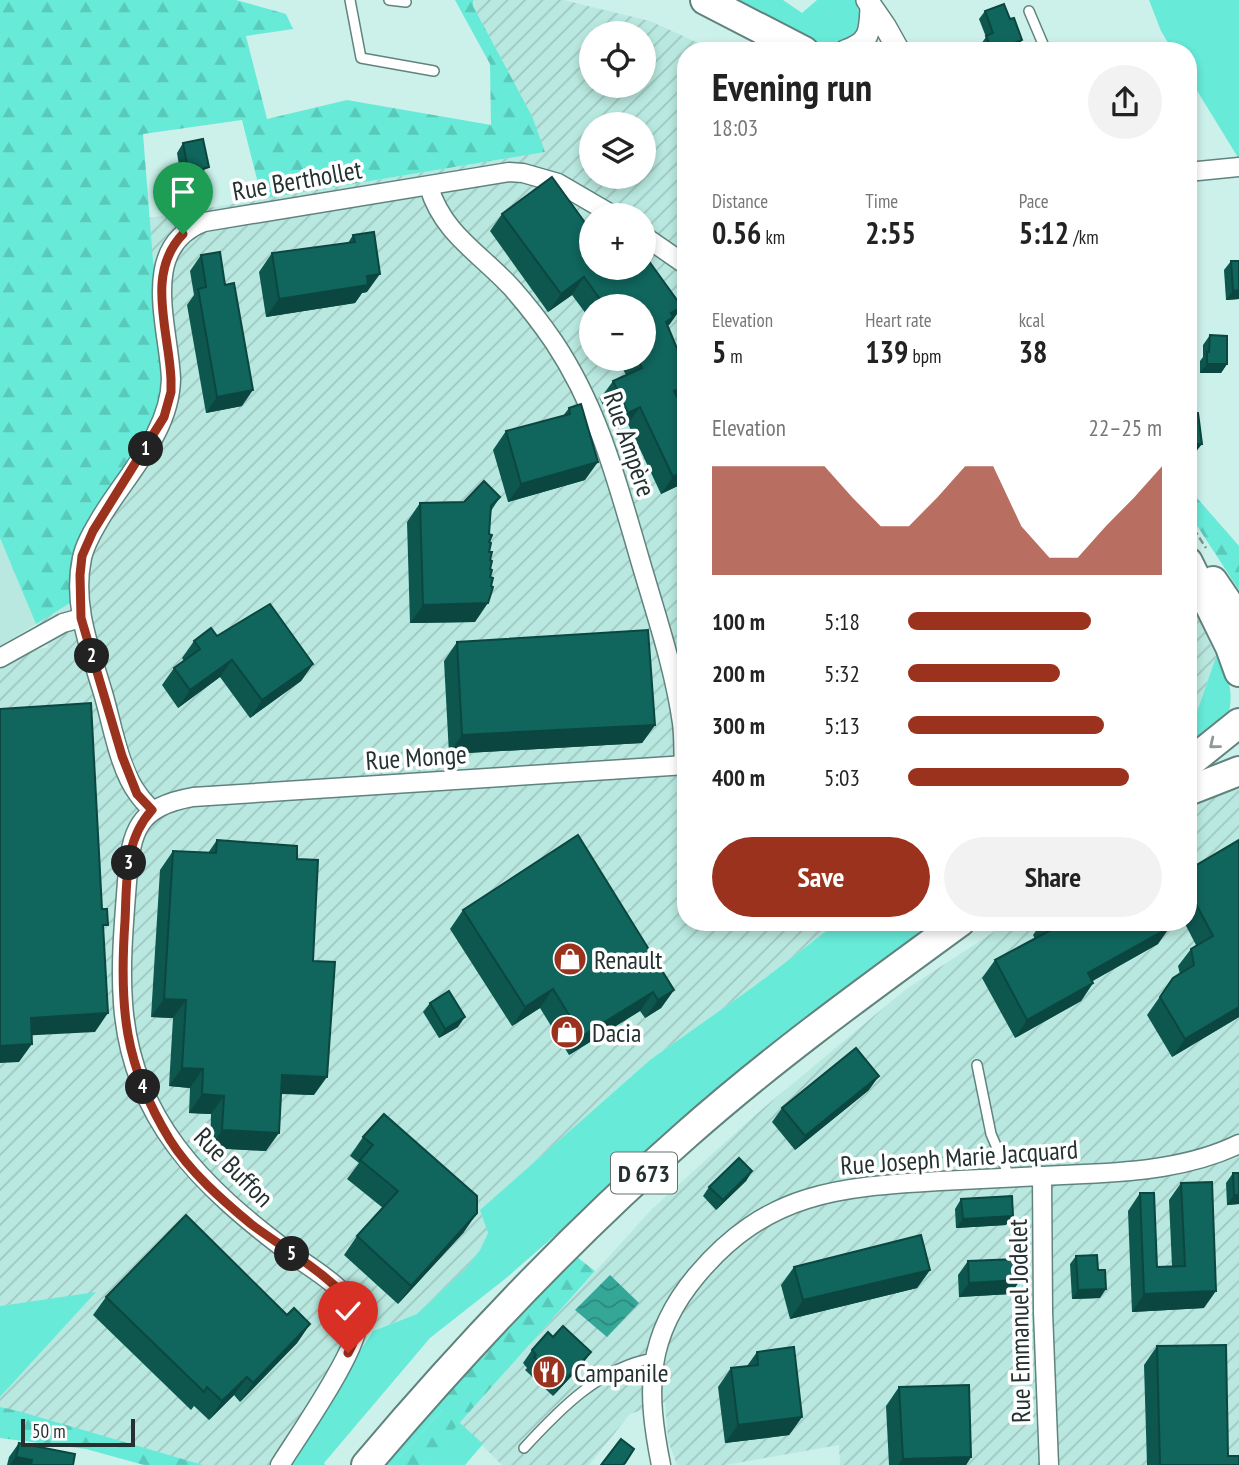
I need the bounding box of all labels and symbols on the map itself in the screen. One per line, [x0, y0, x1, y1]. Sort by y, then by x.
street label: Rue Berthollet [230, 152, 364, 208]
pin [153, 162, 213, 234]
street label: Rue Ampère [597, 387, 663, 501]
pin: 1 [128, 432, 164, 466]
pin: 2 [74, 638, 110, 674]
one-way arrow [1209, 736, 1222, 749]
street label: Rue Monge [364, 737, 468, 777]
pin: 3 [111, 846, 146, 880]
shop icon: Renault [551, 940, 589, 978]
place label: Renault [594, 943, 663, 976]
shop icon: Dacia [548, 1013, 586, 1051]
place label: Dacia [592, 1016, 641, 1049]
pin: 4 [125, 1070, 160, 1104]
street label: Rue Buffon [187, 1120, 281, 1214]
street label: Rue Joseph Marie Jacquard [839, 1132, 1079, 1182]
road number: D 673 [611, 1153, 677, 1194]
street label: Rue Emmanuel Jodelet [1001, 1219, 1037, 1423]
pin: 5 [274, 1236, 310, 1272]
pin [318, 1281, 378, 1353]
restaurant icon: Campanile [530, 1353, 568, 1391]
place label: Campanile [574, 1356, 668, 1389]
scale bar [21, 1416, 135, 1448]

